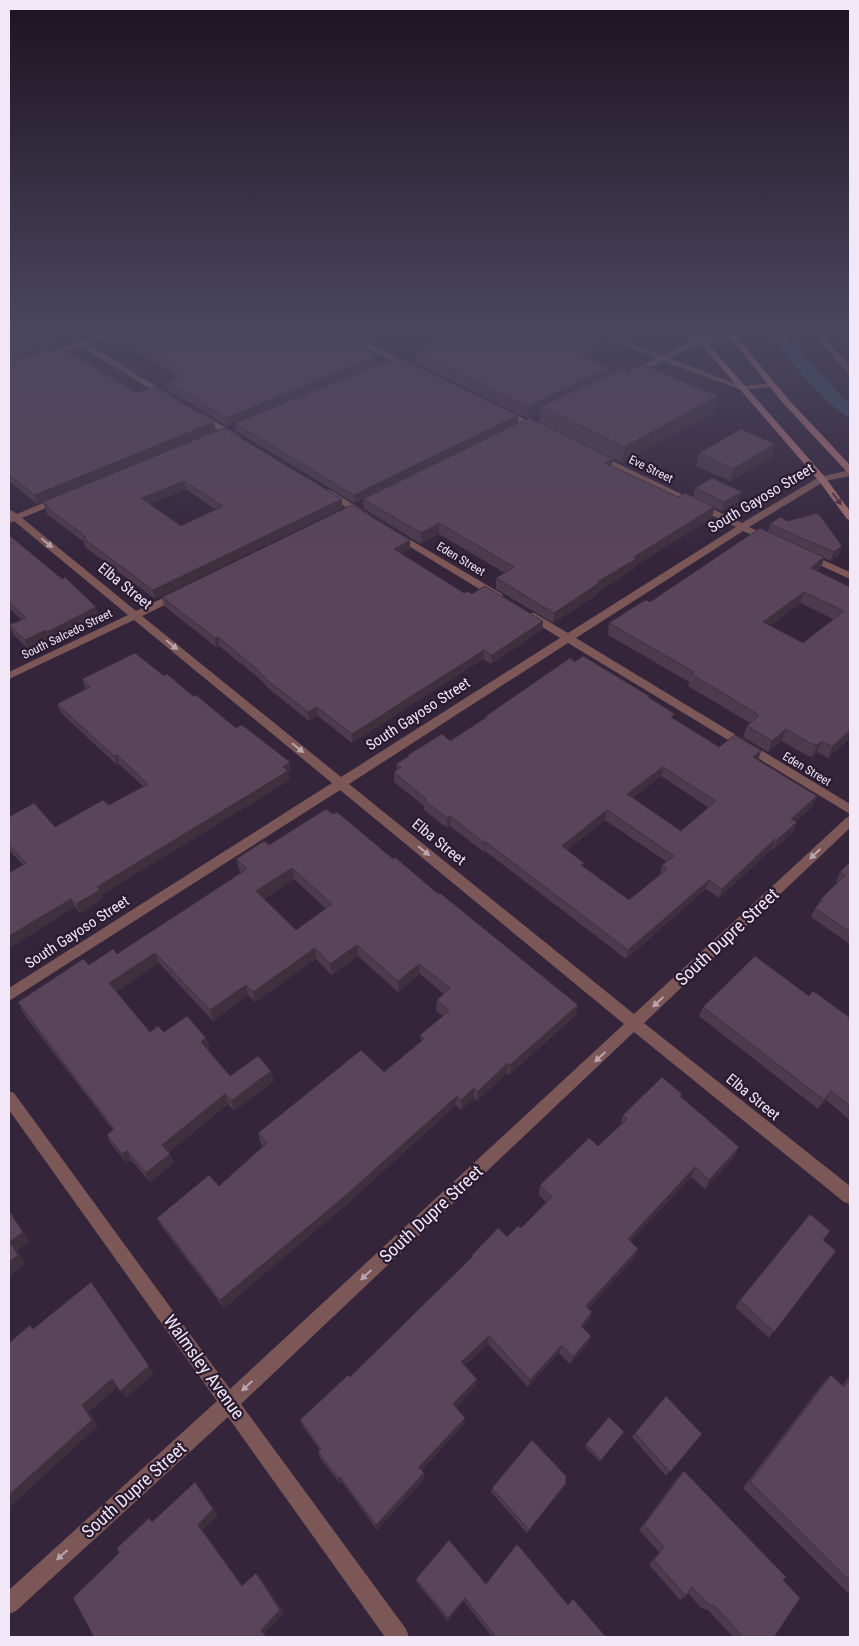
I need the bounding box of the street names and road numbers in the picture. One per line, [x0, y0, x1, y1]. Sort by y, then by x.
street label: Eve Street [627, 452, 676, 486]
street label: South Gayoso Street [705, 459, 817, 537]
street label: Eden Street [434, 539, 488, 579]
street label: Elba Street [94, 559, 156, 613]
street label: South Salcedo Street [19, 606, 115, 662]
street label: South Gayoso Street [363, 674, 473, 754]
street label: Eden Street [780, 749, 834, 789]
street label: Elba Street [408, 815, 470, 869]
street label: South Dupre Street [671, 884, 783, 990]
street label: South Gayoso Street [22, 892, 132, 972]
street label: Elba Street [722, 1070, 784, 1124]
street label: South Dupre Street [375, 1161, 487, 1267]
street label: Walmsley Avenue [160, 1310, 249, 1423]
street label: South Dupre Street [77, 1437, 190, 1542]

